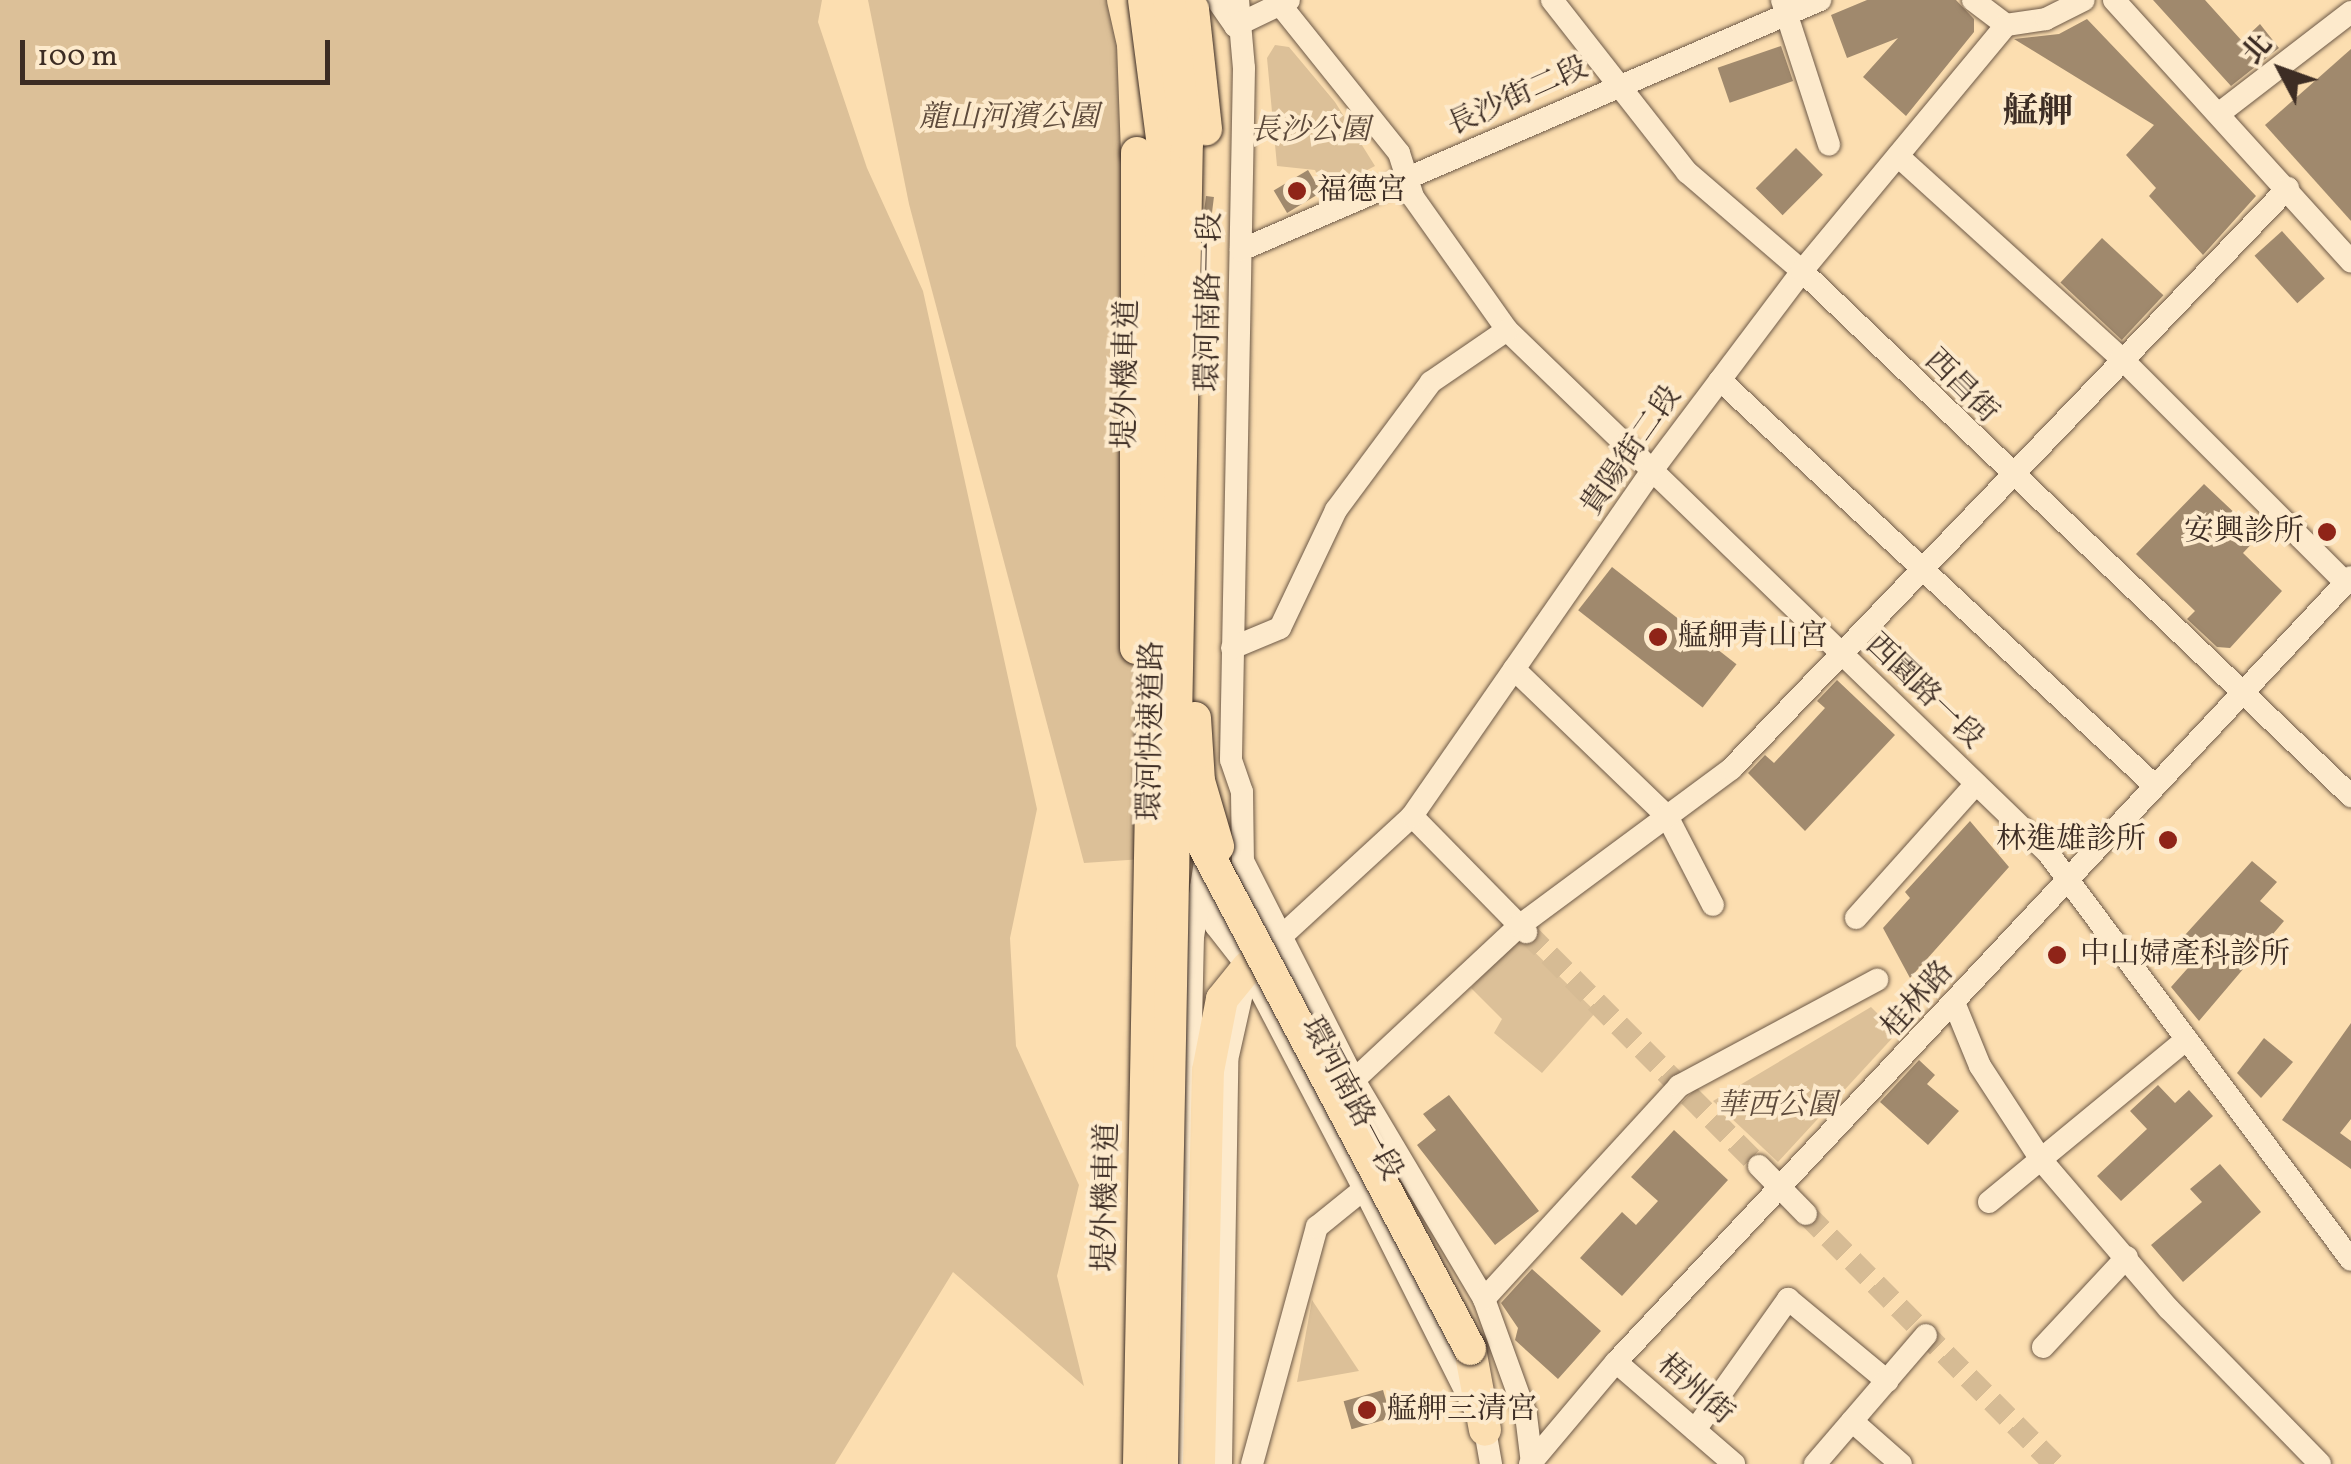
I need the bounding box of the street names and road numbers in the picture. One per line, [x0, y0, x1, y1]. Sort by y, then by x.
street label: 長沙街二段 [1442, 50, 1594, 144]
street label: 環河南路一段 [1190, 212, 1230, 392]
street label: 堤外機車道 [1108, 299, 1146, 449]
street label: 西昌街 [1916, 342, 2006, 432]
street label: 貴陽街二段 [1574, 379, 1690, 523]
street label: 西園路一段 [1858, 627, 1990, 757]
street label: 環河快速道路 [1132, 641, 1172, 821]
street label: 桂林路 [1875, 955, 1961, 1045]
street label: 環河南路一段 [1293, 1011, 1409, 1187]
street label: 堤外機車道 [1088, 1122, 1126, 1272]
street label: 梧州街 [1649, 1347, 1741, 1433]

